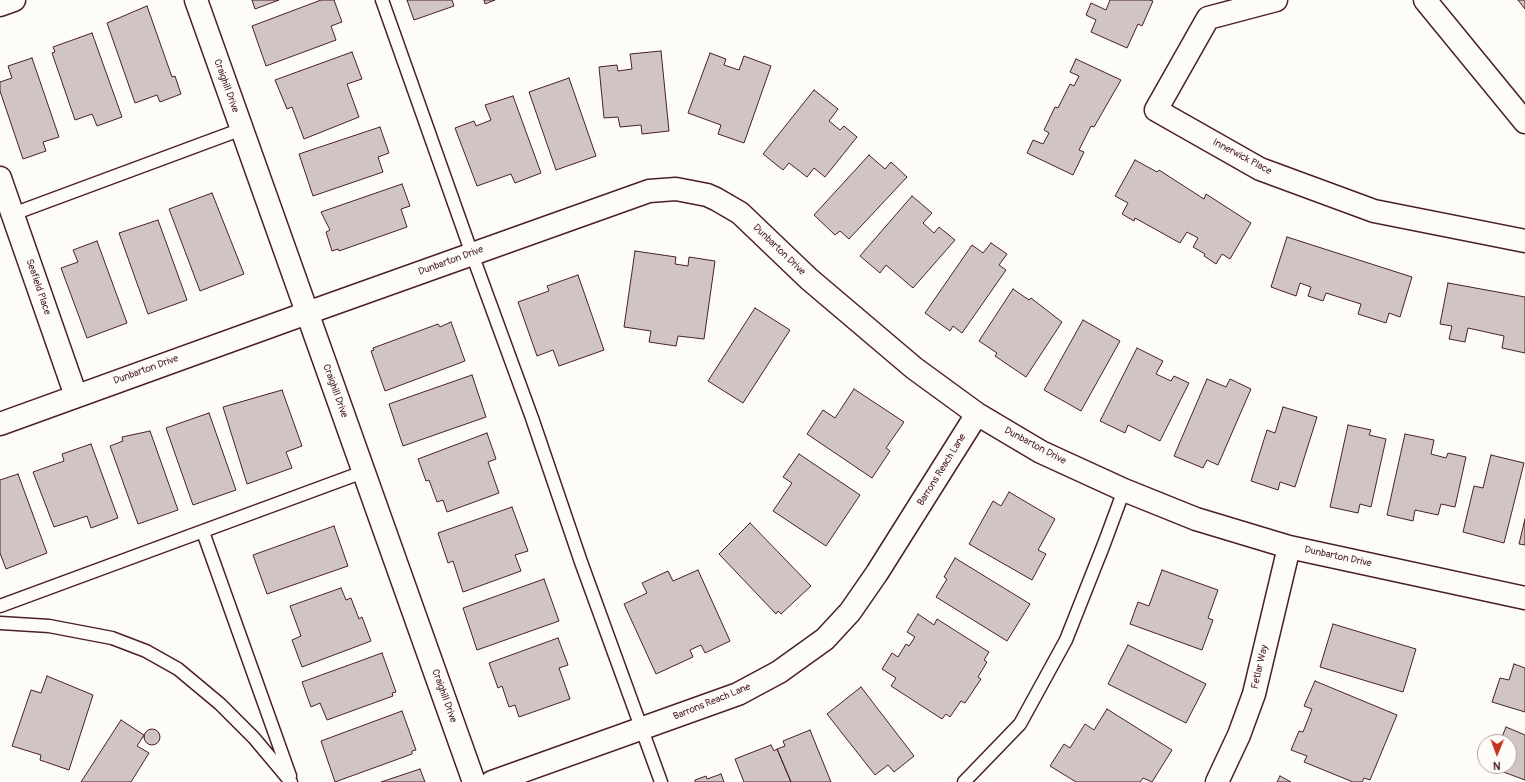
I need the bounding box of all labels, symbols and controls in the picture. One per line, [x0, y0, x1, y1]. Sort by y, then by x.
street label: Craighill Drive [211, 58, 241, 114]
street label: Innerwick Place [1210, 136, 1274, 178]
street label: Dunbarton Drive [750, 222, 808, 278]
street label: Dunbarton Drive [417, 244, 485, 278]
street label: Seafield Place [23, 258, 53, 316]
street label: Dunbarton Drive [112, 353, 180, 387]
street label: Craighill Drive [320, 363, 350, 419]
street label: Dunbarton Drive [1002, 425, 1068, 467]
street label: Barrons Reach Lane [915, 432, 969, 508]
street label: Dunbarton Drive [1303, 544, 1373, 570]
street label: Fetlar Way [1249, 644, 1271, 690]
street label: Craighill Drive [429, 668, 459, 724]
street label: Barrons Reach Lane [672, 681, 752, 723]
north arrow [1477, 734, 1517, 774]
text: N [1493, 759, 1501, 772]

